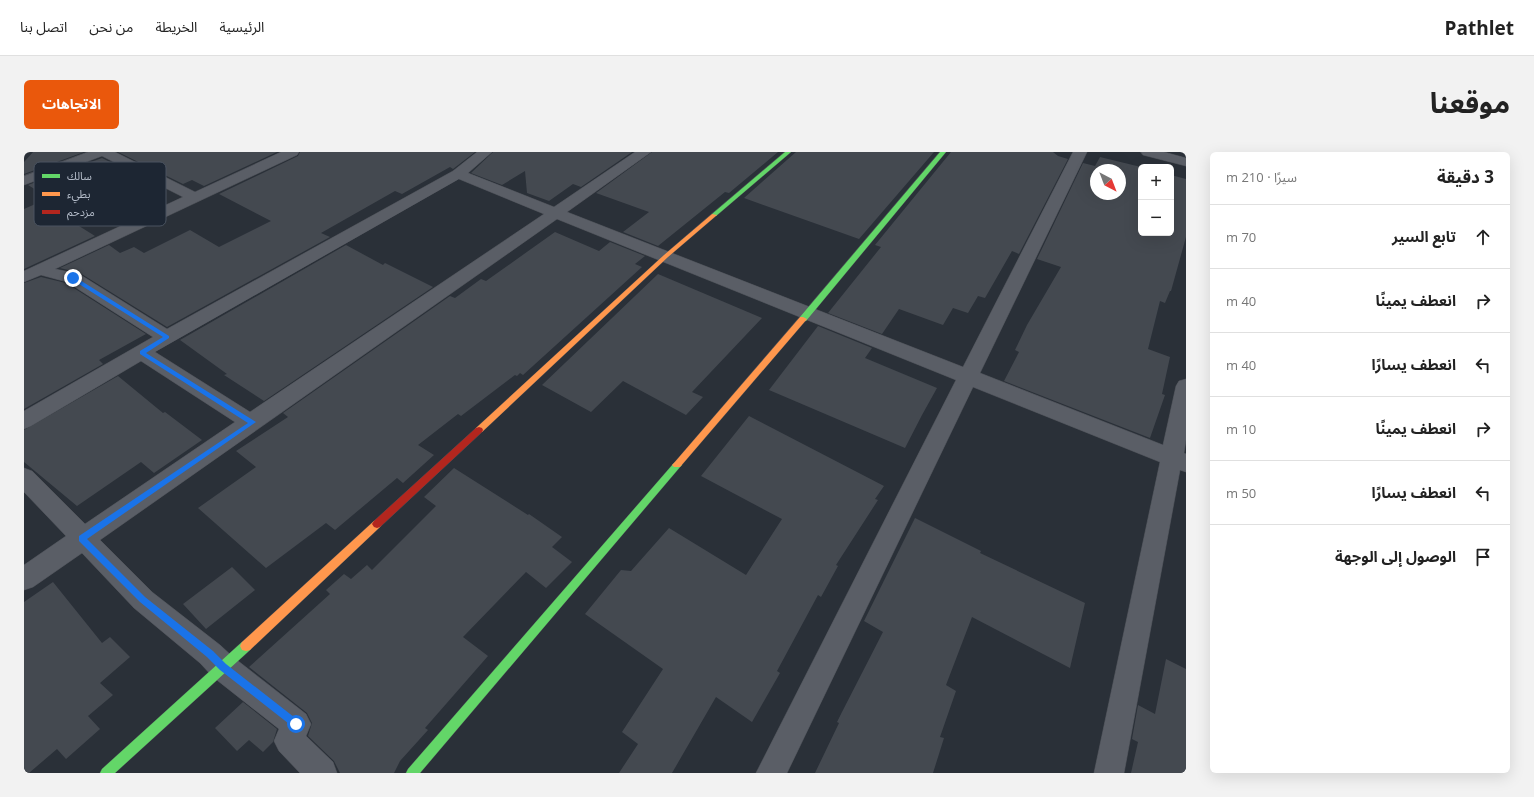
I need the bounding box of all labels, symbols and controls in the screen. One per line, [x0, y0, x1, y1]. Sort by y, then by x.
text: Pathlet [1445, 15, 1514, 41]
text: اتصل بنا [20, 17, 67, 36]
text: من نحن [89, 17, 133, 36]
text: الخريطة [155, 17, 197, 36]
text: الرئيسية [219, 17, 264, 36]
button: الاتجاهات [24, 80, 119, 129]
text: موقعنا [1430, 83, 1510, 121]
legend [34, 162, 166, 226]
north arrow [1090, 164, 1126, 200]
map controls [1138, 164, 1174, 236]
button: + [1138, 164, 1174, 200]
text: 3 دقيقة [1437, 165, 1494, 188]
text: سالك [67, 168, 92, 183]
text: سيرًا · 210 m [1226, 168, 1297, 186]
text: بطيء [67, 186, 90, 204]
button: − [1138, 200, 1174, 236]
text: مزدحم [67, 204, 95, 221]
text: تابع السير [1392, 226, 1456, 246]
icon: ahead [1472, 226, 1494, 248]
text: 70 m [1226, 228, 1256, 246]
route end [64, 269, 82, 287]
text: انعطف يمينًا [1375, 290, 1456, 310]
icon: right [1472, 290, 1494, 312]
text: 40 m [1226, 292, 1256, 310]
text: انعطف يسارًا [1372, 354, 1456, 374]
icon: left [1472, 354, 1494, 376]
text: 40 m [1226, 356, 1256, 374]
text: انعطف يمينًا [1375, 418, 1456, 438]
icon: right [1472, 418, 1494, 440]
text: 10 m [1226, 420, 1256, 438]
text: انعطف يسارًا [1372, 482, 1456, 502]
icon: left [1472, 482, 1494, 504]
text: 50 m [1226, 484, 1256, 502]
text: الوصول إلى الوجهة [1335, 546, 1456, 566]
icon: arrive [1472, 546, 1494, 568]
route start [287, 715, 305, 733]

